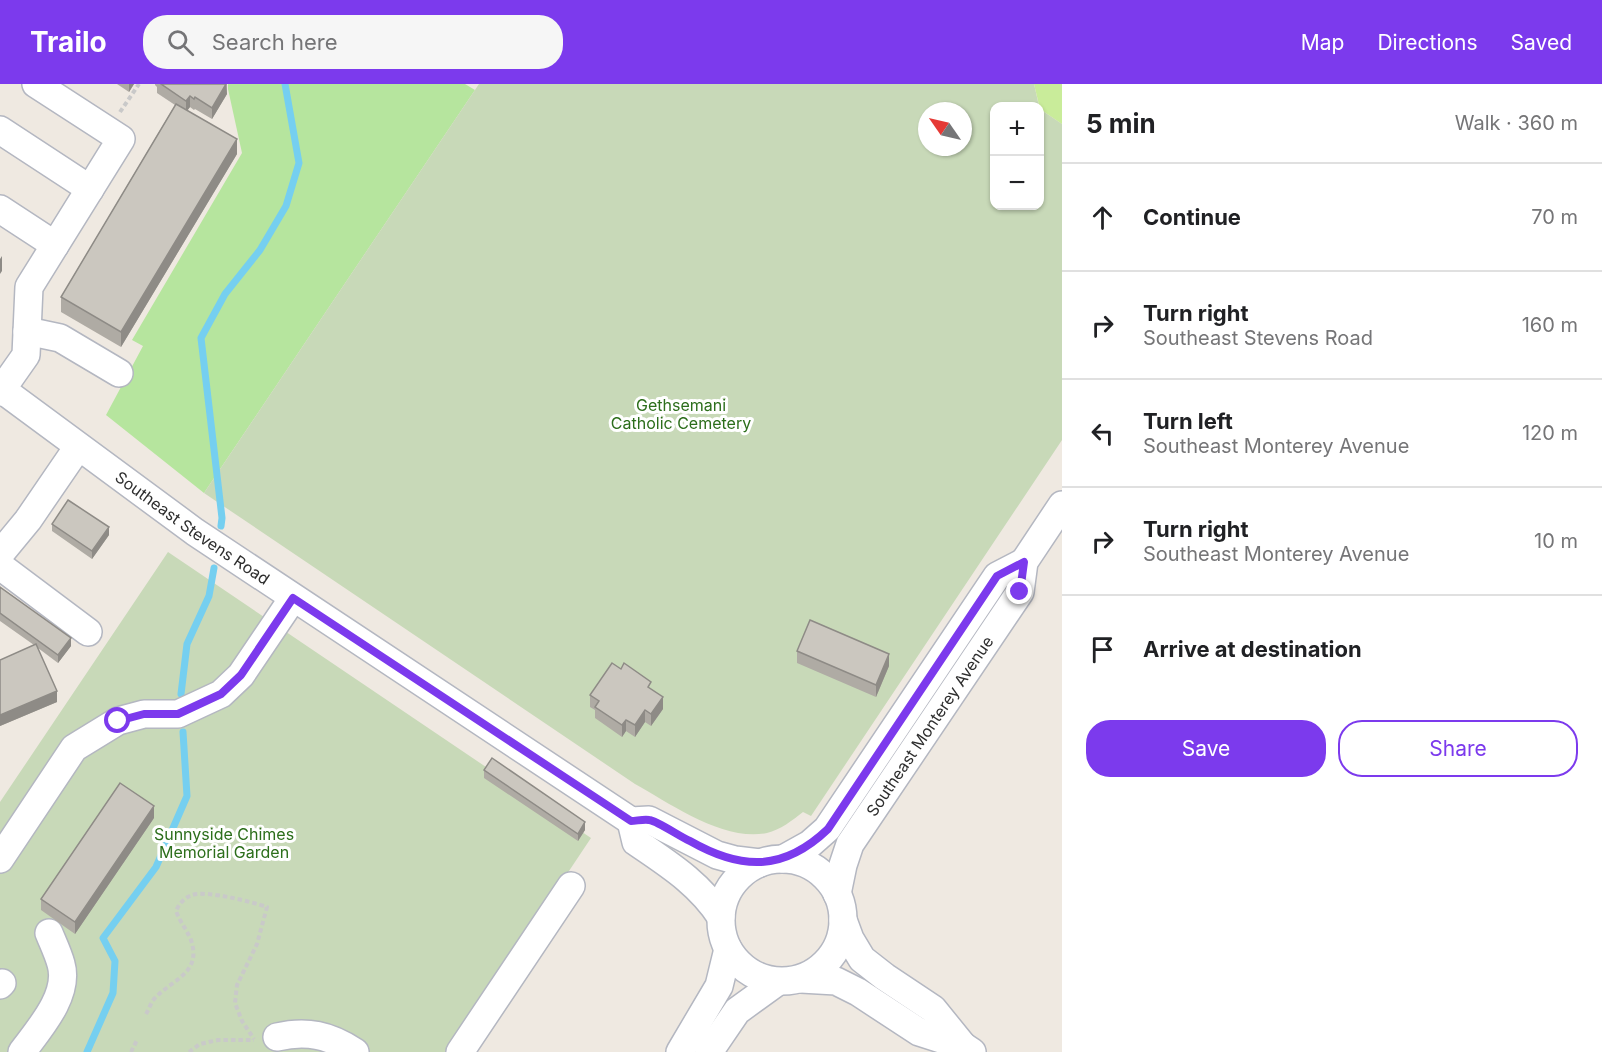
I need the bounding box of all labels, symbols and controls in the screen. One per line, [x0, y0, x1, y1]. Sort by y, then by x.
search box [143, 15, 563, 69]
text: Trailo [30, 25, 107, 59]
icon: search [164, 26, 197, 59]
text: Search here [212, 29, 338, 55]
text: Map [1301, 30, 1344, 55]
text: Directions [1377, 30, 1478, 55]
text: Saved [1511, 30, 1572, 55]
north arrow [918, 102, 972, 156]
map controls [990, 102, 1044, 210]
button: + [990, 102, 1044, 156]
text: 5 min [1086, 108, 1156, 139]
text: Walk · 360 m [1455, 111, 1578, 135]
button: − [990, 156, 1044, 210]
icon: ahead [1086, 201, 1119, 234]
text: Continue [1143, 204, 1241, 230]
text: 70 m [1531, 205, 1578, 229]
text: Turn right [1143, 300, 1249, 326]
icon: right [1086, 309, 1119, 342]
text: 160 m [1522, 313, 1578, 337]
text: Southeast Stevens Road [1143, 326, 1373, 350]
park label: Gethsemani Catholic Cemetery [611, 395, 751, 433]
text: Turn left [1143, 408, 1233, 434]
icon: left [1086, 417, 1119, 450]
text: 120 m [1522, 421, 1578, 445]
text: Southeast Monterey Avenue [1143, 434, 1409, 458]
street label: Southeast Stevens Road [111, 467, 274, 589]
text: Turn right [1143, 516, 1249, 542]
icon: right [1086, 525, 1119, 558]
text: 10 m [1534, 529, 1578, 553]
text: Southeast Monterey Avenue [1143, 542, 1409, 566]
route end [1006, 578, 1032, 604]
street label: Southeast Monterey Avenue [862, 632, 997, 820]
icon: arrive [1086, 633, 1119, 666]
text: Arrive at destination [1143, 636, 1362, 662]
route start [104, 707, 130, 733]
button: Save [1086, 720, 1326, 777]
button: Share [1338, 720, 1578, 777]
park label: Sunnyside Chimes Memorial Garden [154, 824, 294, 862]

